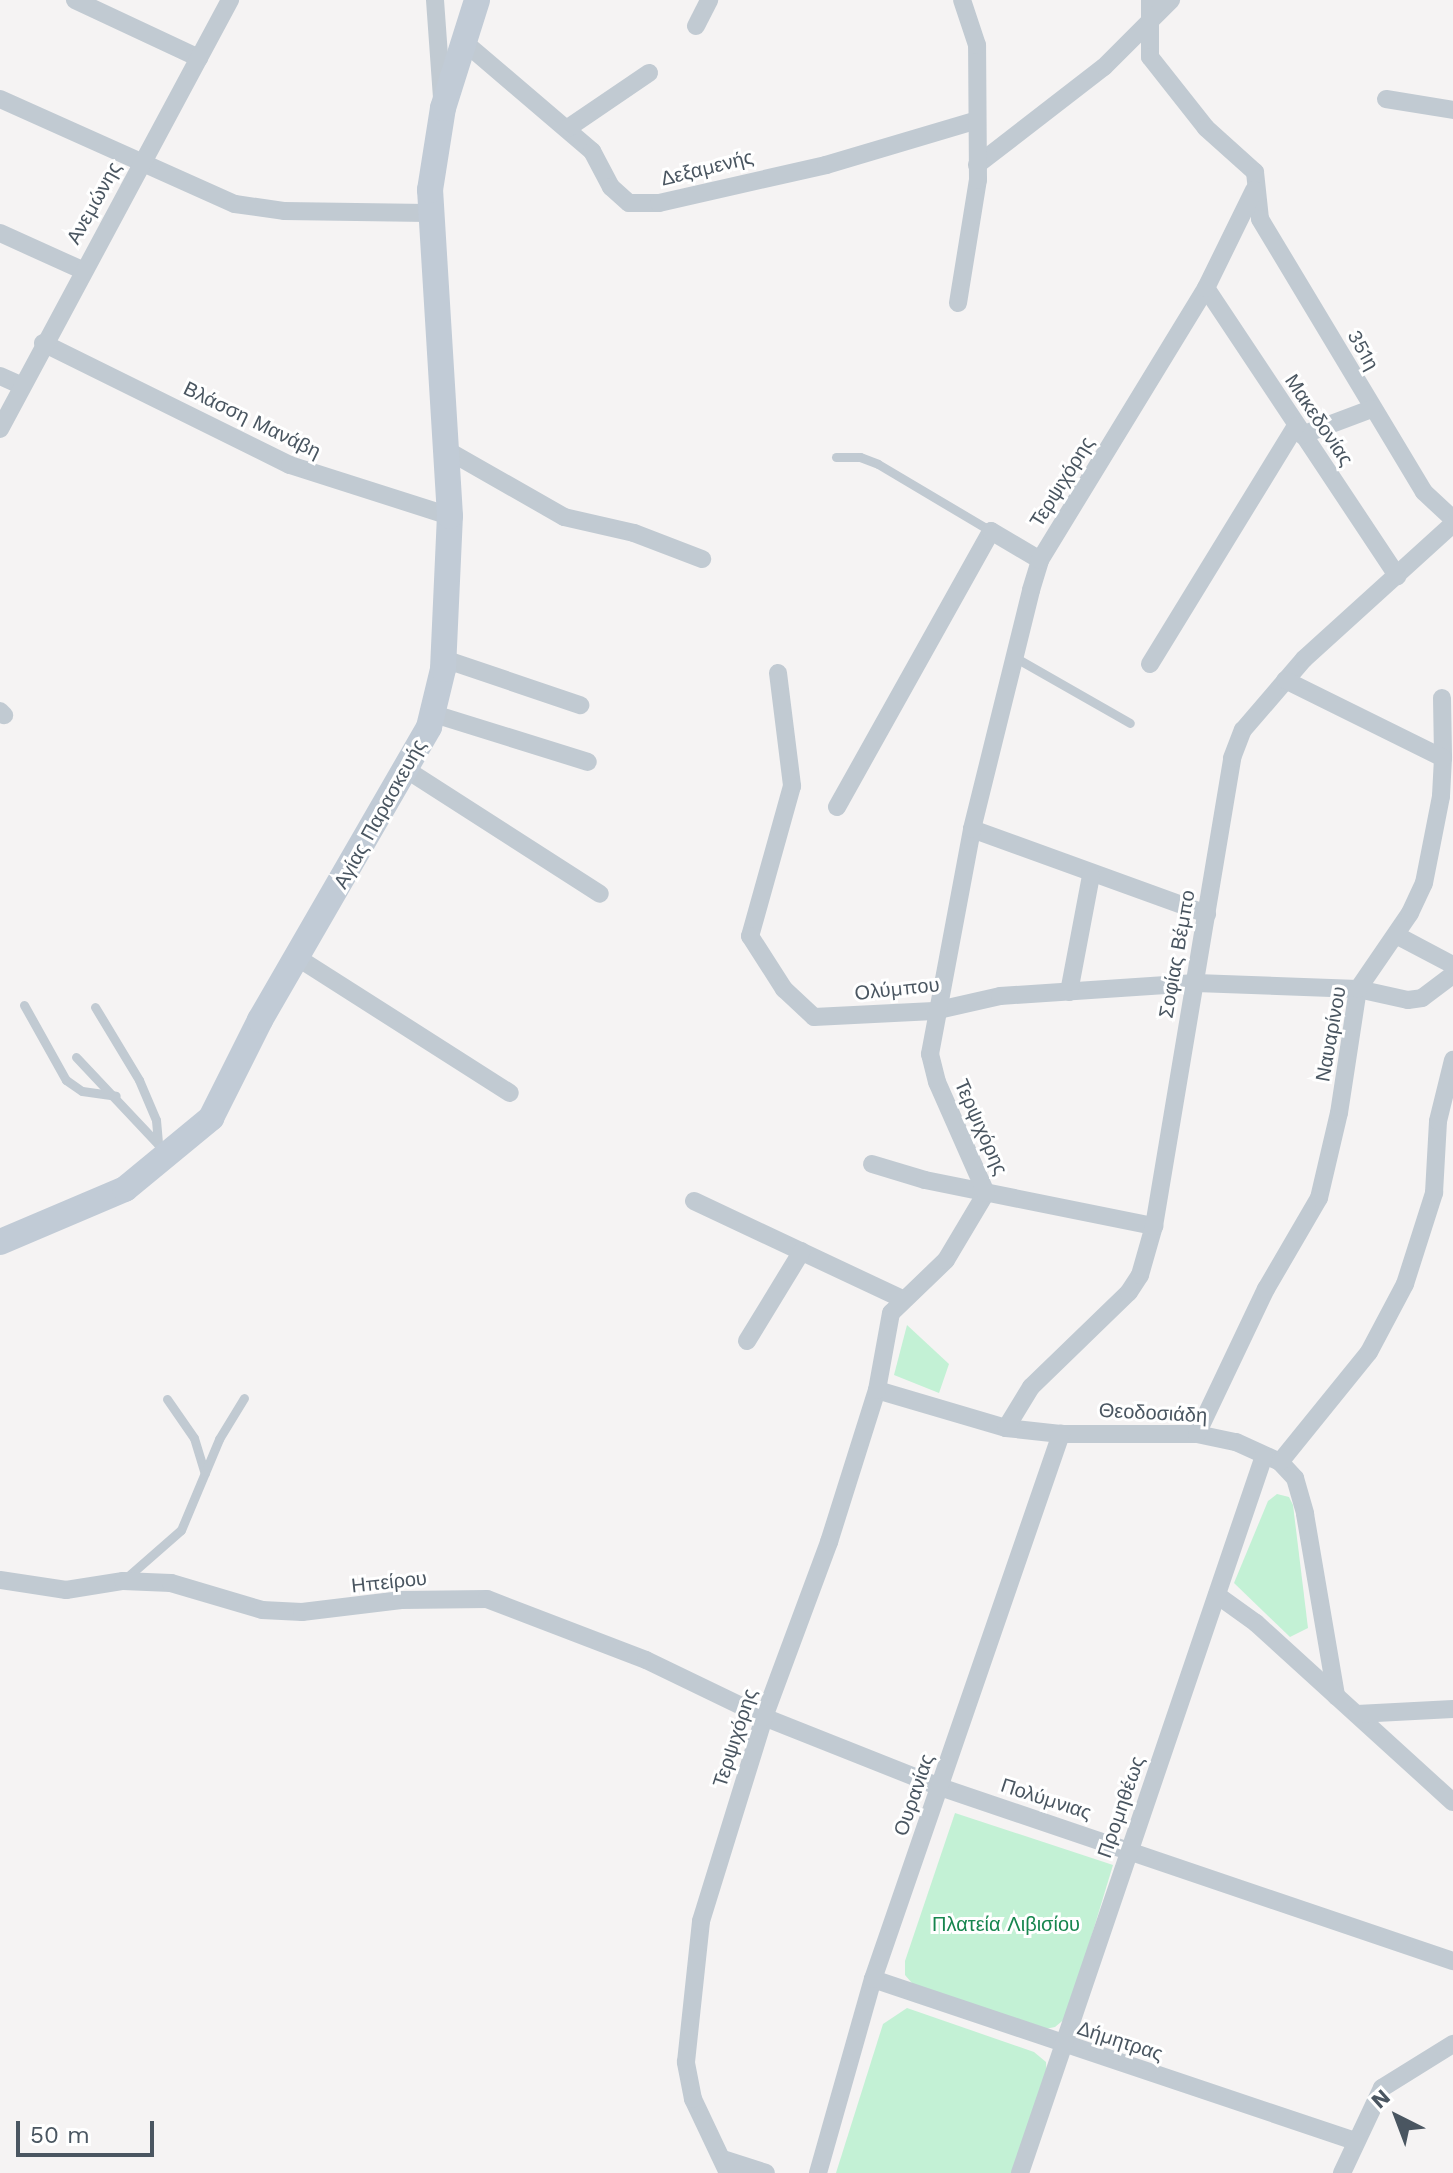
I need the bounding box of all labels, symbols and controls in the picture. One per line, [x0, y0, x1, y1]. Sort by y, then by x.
street label: Δεξαμενής [658, 145, 756, 191]
street label: Ανεμώνης [62, 158, 126, 248]
street label: 351η [1342, 326, 1384, 374]
street label: Μακεδονίας [1280, 370, 1358, 470]
street label: Βλάσση Μανάβη [179, 376, 325, 464]
street label: Τερψιχόρης [1025, 432, 1099, 532]
street label: Αγίας Παρασκευής [329, 735, 431, 893]
street label: Σοφίας Βέμπο [1154, 888, 1200, 1020]
street label: Ολύμπου [853, 973, 941, 1005]
street label: Ναυαρίνου [1311, 984, 1351, 1084]
street label: Τερψιχόρης [949, 1075, 1013, 1179]
street label: Θεοδοσιάδη [1098, 1398, 1208, 1428]
street label: Ηπείρου [350, 1566, 428, 1598]
street label: Τερψιχόρης [708, 1686, 762, 1790]
street label: Ουρανίας [889, 1751, 939, 1839]
street label: Προμηθέως [1092, 1753, 1150, 1861]
street label: Πολύμνιας [998, 1773, 1094, 1825]
park label: Πλατεία Λιβισίου [932, 1912, 1080, 1936]
street label: Δήμητρας [1074, 2016, 1166, 2066]
north arrow [1357, 2077, 1437, 2157]
text: N [1366, 2084, 1395, 2114]
scale bar [20, 2105, 158, 2155]
text: 50 m [30, 2121, 90, 2149]

